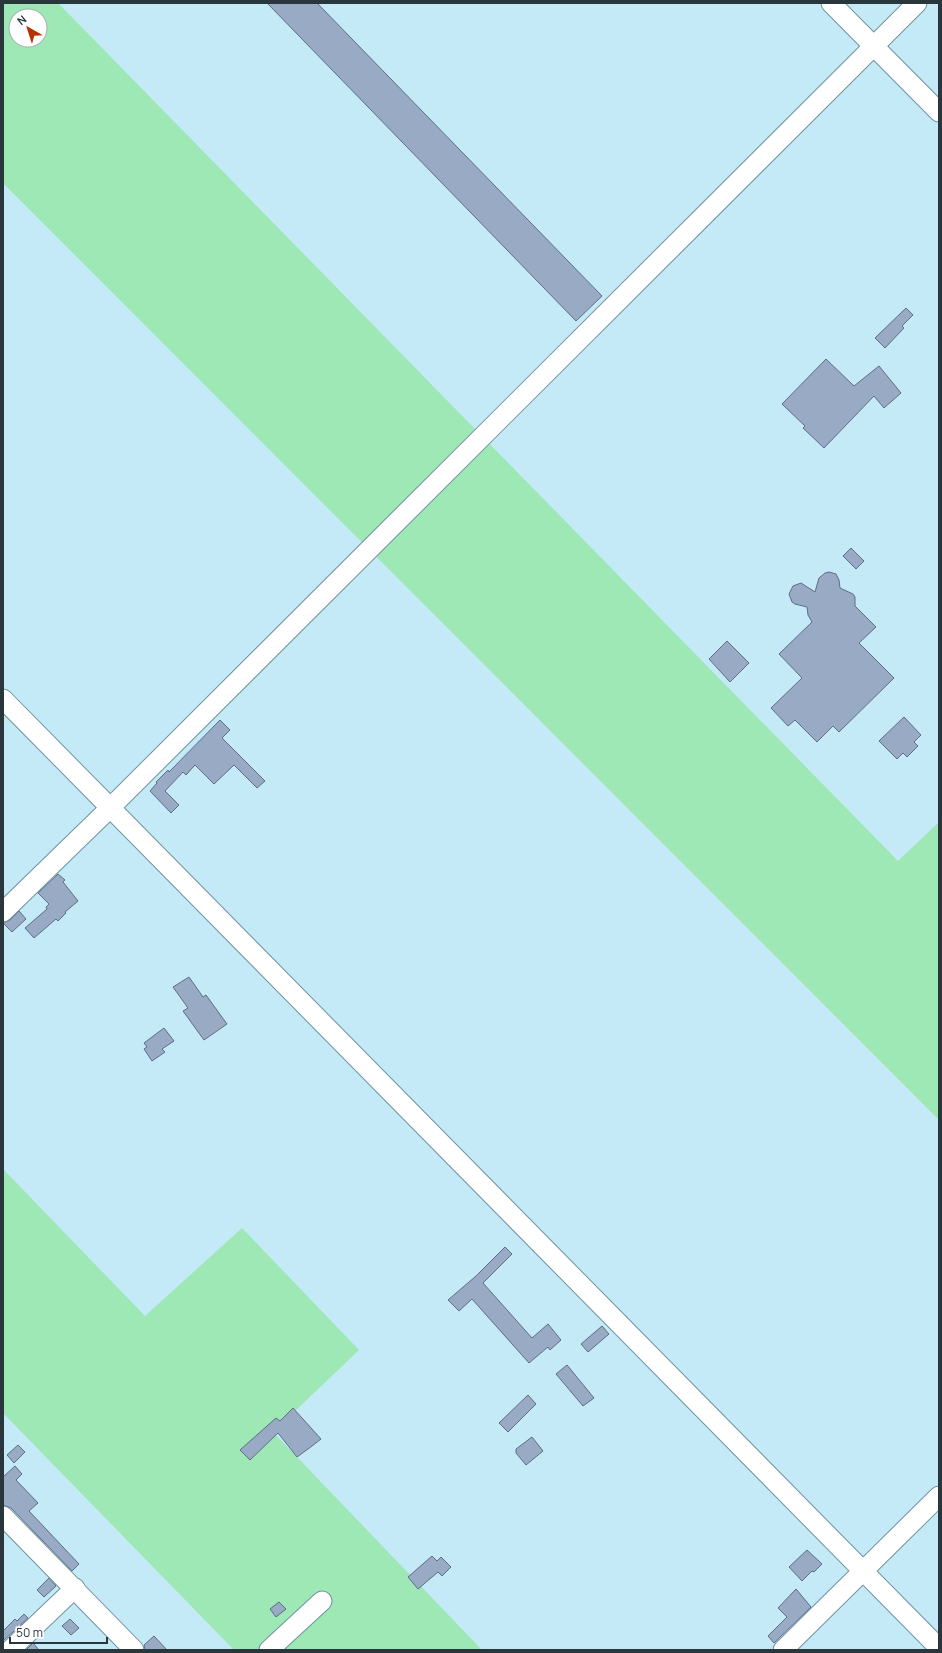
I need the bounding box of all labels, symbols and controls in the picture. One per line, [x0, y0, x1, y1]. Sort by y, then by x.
north arrow [8, 8, 48, 48]
text: N [14, 11, 29, 28]
scale bar [10, 1619, 107, 1645]
text: 50 m [16, 1624, 43, 1641]

